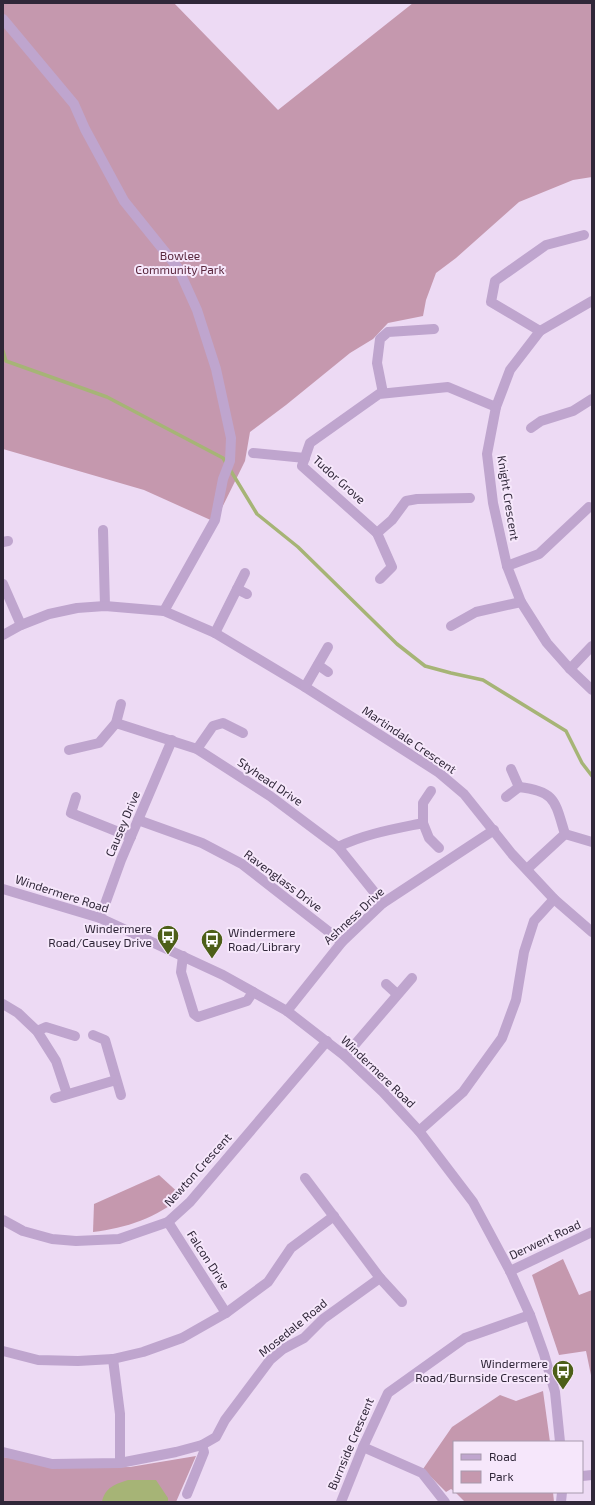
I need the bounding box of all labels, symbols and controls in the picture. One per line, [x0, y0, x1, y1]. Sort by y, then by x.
park label: Bowlee Community Park [135, 248, 225, 276]
street label: Tudor Grove [311, 452, 369, 506]
street label: Knight Crescent [495, 454, 523, 542]
street label: Martindale Crescent [360, 703, 460, 776]
street label: Styhead Drive [235, 754, 306, 808]
street label: Causey Drive [102, 789, 142, 859]
street label: Ravenglass Drive [242, 846, 325, 914]
street label: Windermere Road [14, 871, 111, 915]
street label: Ashness Drive [320, 884, 386, 947]
place label: Windermere Road/Causey Drive [48, 921, 152, 949]
bus stop icon: Windermere Road/Causey Drive [155, 923, 181, 956]
place label: Windermere Road/Library [228, 925, 301, 953]
bus stop icon: Windermere Road/Library [199, 927, 225, 960]
street label: Windermere Road [339, 1032, 419, 1110]
street label: Newton Crescent [161, 1130, 234, 1209]
street label: Derwent Road [507, 1216, 583, 1262]
street label: Falcon Drive [185, 1228, 233, 1291]
street label: Mosedale Road [255, 1295, 329, 1359]
place label: Windermere Road/Burnside Crescent [415, 1356, 548, 1384]
bus stop icon: Windermere Road/Burnside Crescent [550, 1358, 576, 1391]
street label: Burnside Crescent [324, 1395, 376, 1492]
legend [453, 1441, 583, 1493]
text: Road [489, 1449, 517, 1463]
text: Park [489, 1469, 514, 1483]

